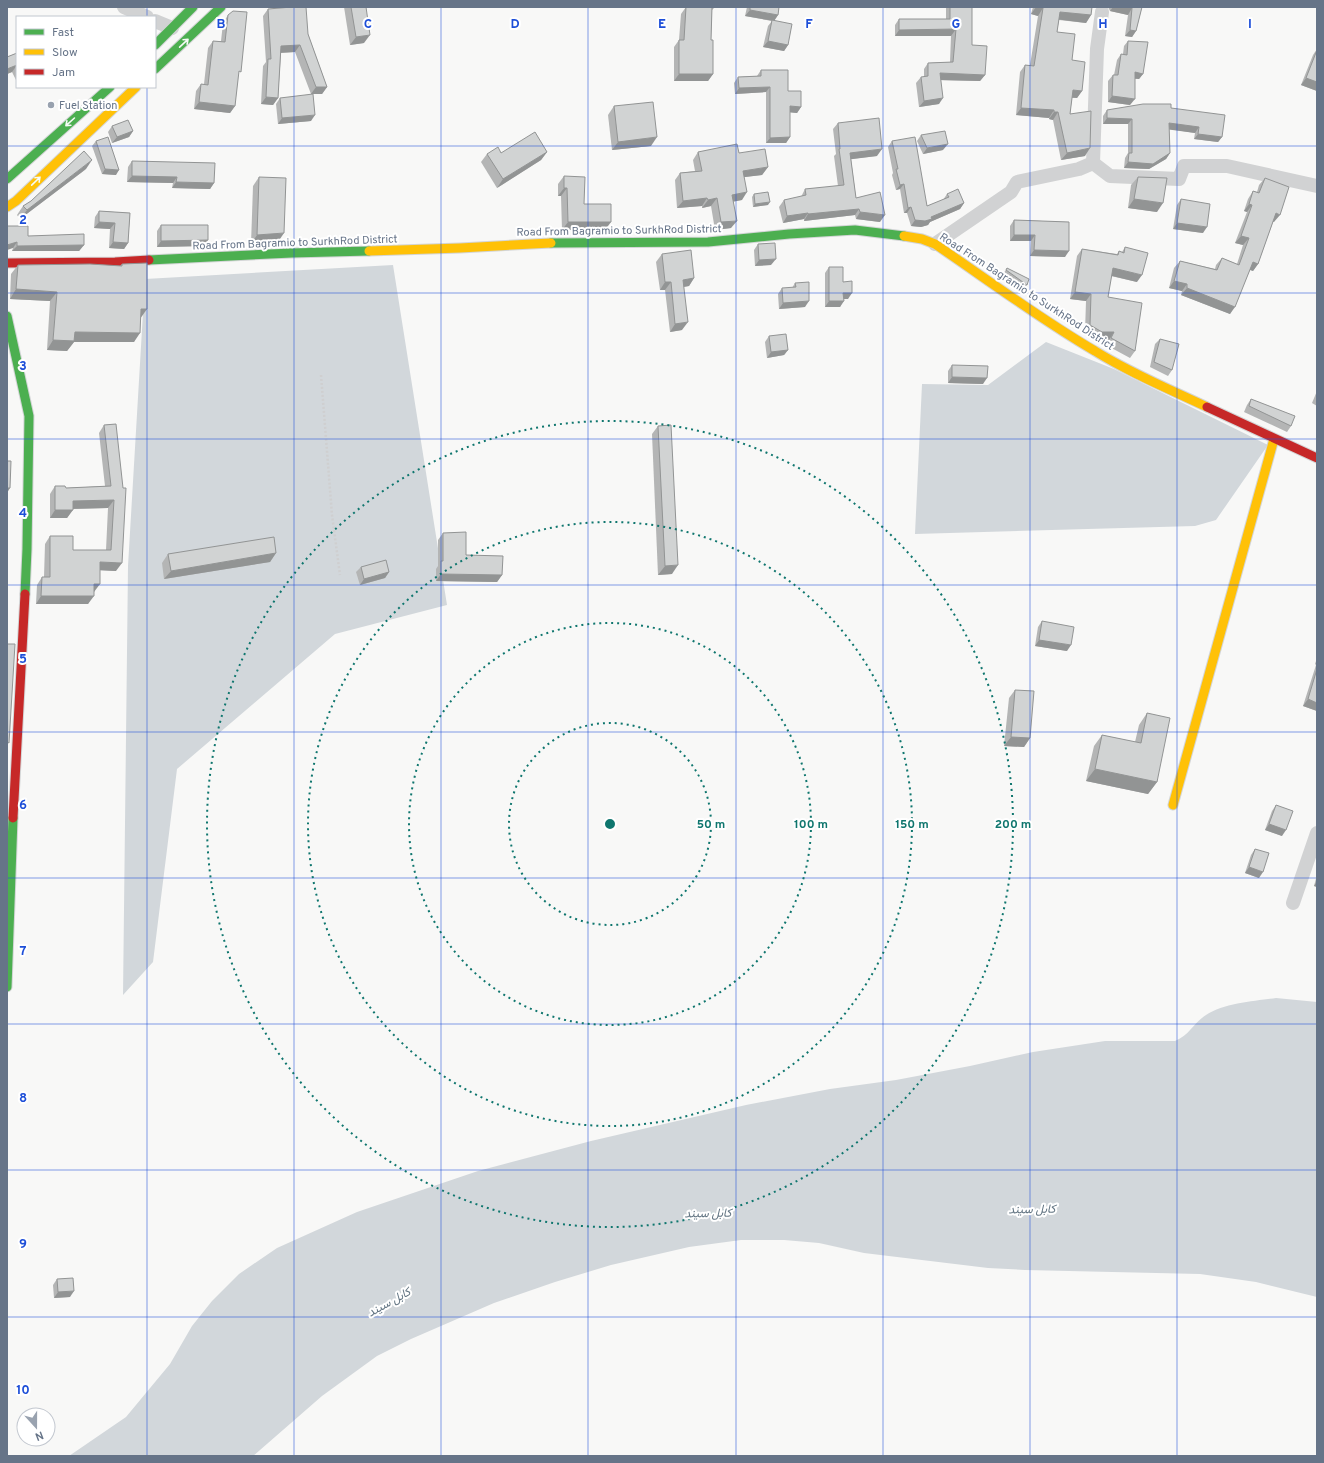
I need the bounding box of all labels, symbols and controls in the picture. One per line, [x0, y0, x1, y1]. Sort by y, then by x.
legend [16, 16, 156, 88]
text: B [217, 17, 226, 33]
text: C [364, 17, 372, 33]
text: D [510, 17, 520, 33]
text: E [658, 17, 666, 33]
text: F [805, 17, 813, 33]
text: G [952, 17, 961, 33]
text: H [1098, 17, 1108, 33]
text: I [1248, 17, 1252, 33]
text: Fast [52, 25, 74, 41]
one-way arrow [179, 38, 189, 47]
text: Slow [52, 45, 78, 61]
text: Jam [52, 65, 75, 81]
place label: Fuel Station [59, 99, 117, 113]
marker: Fuel Station [46, 100, 56, 110]
one-way arrow [65, 118, 75, 127]
one-way arrow [31, 177, 41, 186]
text: 2 [19, 213, 27, 229]
street label: Road From Bagramio to SurkhRod District [516, 222, 722, 240]
street label: Road From Bagramio to SurkhRod District [937, 230, 1116, 354]
street label: Road From Bagramio to SurkhRod District [192, 232, 398, 254]
text: 3 [19, 359, 27, 375]
text: 4 [19, 506, 27, 522]
text: 5 [19, 652, 27, 668]
text: 6 [19, 798, 27, 814]
centre of rings [603, 817, 617, 831]
text: 50 m [697, 817, 725, 833]
text: 100 m [794, 817, 828, 833]
text: 150 m [895, 817, 929, 833]
text: 200 m [995, 817, 1031, 833]
text: 7 [20, 944, 27, 960]
text: 8 [19, 1091, 27, 1107]
water label: کابل سيند [1008, 1202, 1058, 1218]
water label: کابل سيند [684, 1206, 734, 1222]
text: 9 [19, 1237, 27, 1253]
water label: کابل سيند [365, 1283, 416, 1321]
text: 10 [16, 1383, 30, 1399]
north arrow [16, 1407, 56, 1447]
text: N [33, 1427, 45, 1443]

